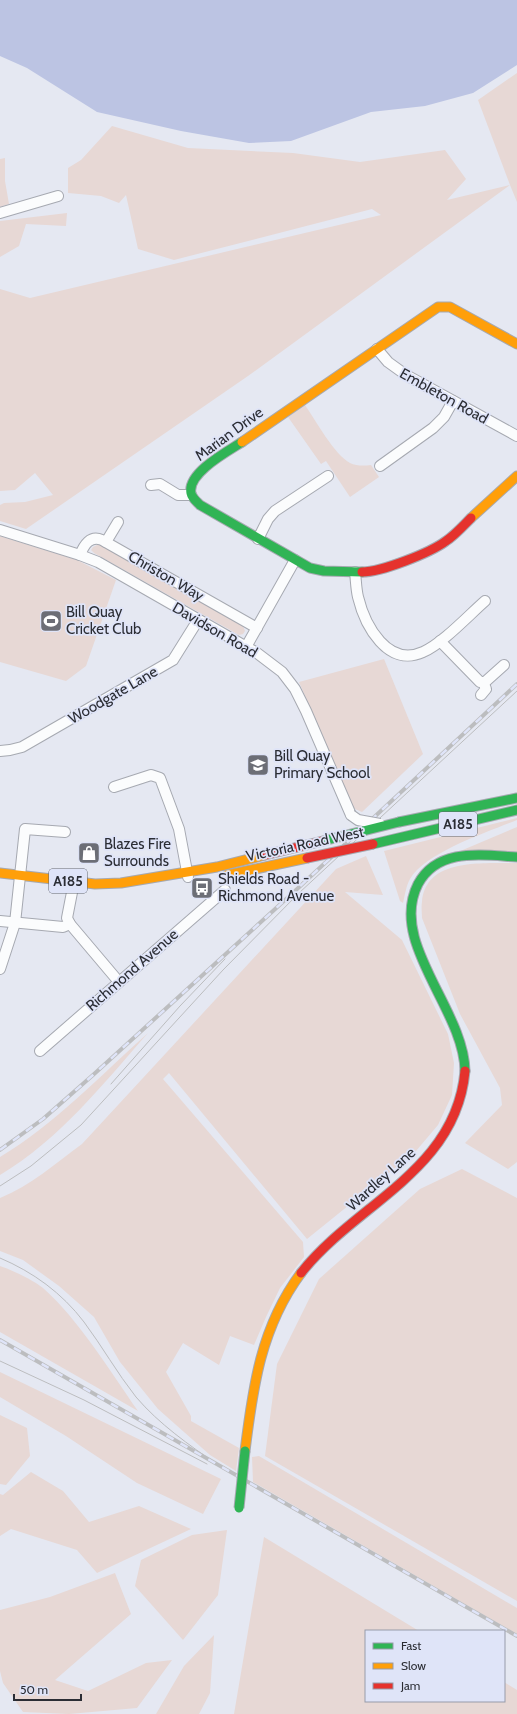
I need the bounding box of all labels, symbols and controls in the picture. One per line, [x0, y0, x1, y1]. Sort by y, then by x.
street label: Embleton Road [397, 364, 491, 428]
street label: Marian Drive [191, 403, 267, 465]
street label: Christon Way [125, 547, 207, 605]
street label: Davidson Road [169, 598, 261, 662]
place label: Bill Quay Cricket Club [66, 603, 141, 638]
sports icon: Bill Quay Cricket Club [38, 608, 64, 634]
street label: Woodgate Lane [65, 662, 161, 728]
place label: Bill Quay Primary School [274, 747, 371, 782]
school or university icon: Bill Quay Primary School [245, 752, 271, 778]
road number: A185 [439, 812, 477, 836]
street label: Victoria Road West [244, 823, 366, 865]
place label: Blazes Fire Surrounds [104, 835, 171, 870]
shop icon: Blazes Fire Surrounds [76, 840, 102, 866]
road number: A185 [49, 869, 87, 893]
place label: Shields Road - Richmond Avenue [218, 870, 334, 905]
bus stop icon: Shields Road - Richmond Avenue [189, 875, 215, 901]
street label: Richmond Avenue [82, 925, 182, 1015]
street label: Wardley Lane [343, 1143, 419, 1215]
legend [365, 1630, 505, 1702]
text: Fast [401, 1638, 421, 1653]
text: Slow [401, 1658, 426, 1673]
scale bar [14, 1676, 81, 1702]
text: Jam [400, 1678, 420, 1693]
text: 50 m [20, 1682, 48, 1697]

